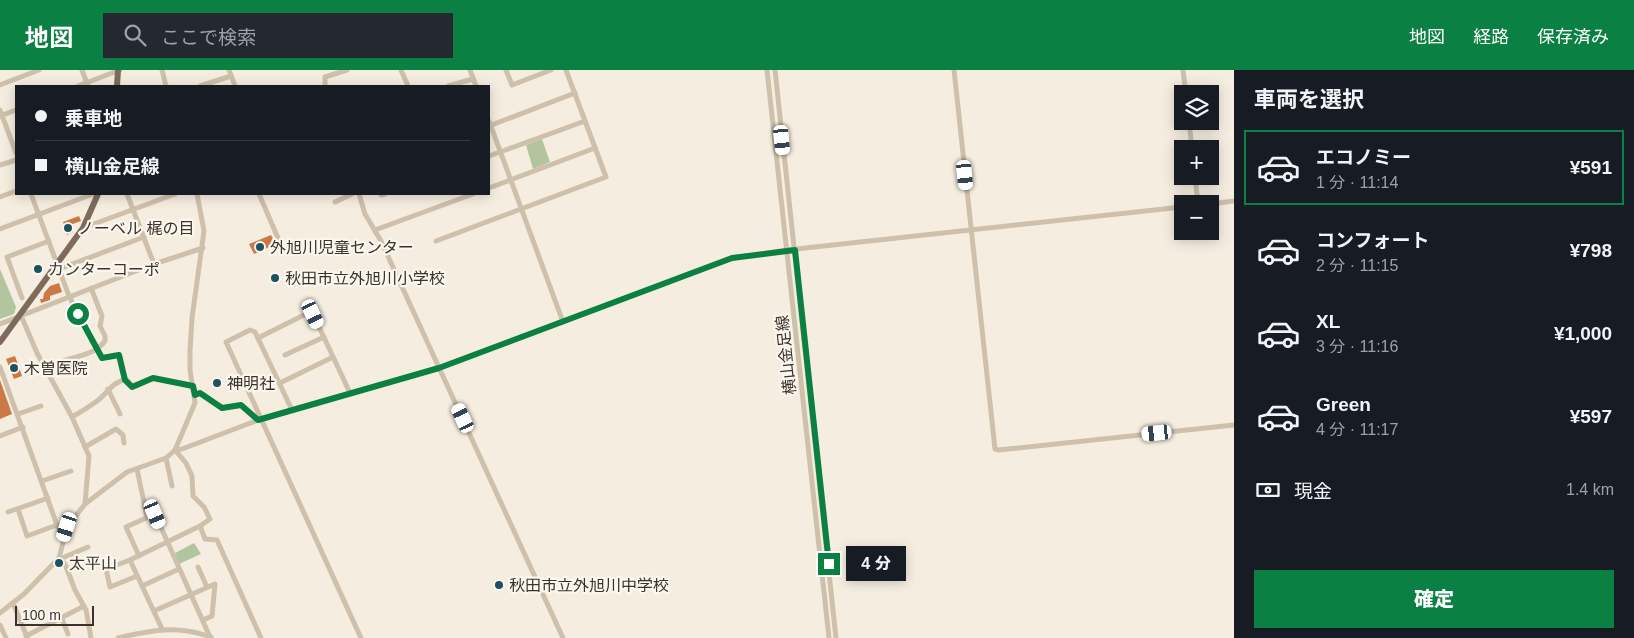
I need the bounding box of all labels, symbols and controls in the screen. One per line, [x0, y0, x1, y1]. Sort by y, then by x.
search box [103, 13, 453, 58]
icon: search [121, 21, 149, 49]
text: 地図 [25, 24, 73, 51]
text: ここで検索 [161, 27, 256, 48]
text: 地図 [1409, 27, 1445, 47]
text: 経路 [1473, 27, 1509, 47]
text: 保存済み [1537, 27, 1609, 47]
map controls [1174, 85, 1219, 240]
button: layers [1174, 85, 1219, 130]
text: 車両を選択 [1254, 87, 1364, 112]
text: 乗車地 [65, 108, 122, 129]
car [772, 124, 791, 156]
button: + [1174, 140, 1219, 185]
icon: car [1256, 145, 1301, 190]
text: エコノミー [1316, 147, 1411, 168]
text: 横山金足線 [65, 156, 160, 177]
text: ¥591 [1570, 157, 1612, 178]
car [955, 159, 974, 191]
text: 1 分 · 11:14 [1316, 174, 1398, 191]
button: − [1174, 195, 1219, 240]
place label: ノーベル 梶の目 [78, 220, 194, 237]
marker: ノーベル 梶の目 [62, 222, 74, 234]
icon: car [1256, 228, 1301, 273]
text: コンフォート [1316, 230, 1429, 251]
place label: 外旭川児童センター [270, 239, 414, 256]
text: ¥798 [1570, 240, 1612, 261]
marker: 外旭川児童センター [254, 241, 266, 253]
text: 2 分 · 11:15 [1316, 257, 1398, 274]
place label: カンターコーポ [48, 261, 160, 278]
marker: カンターコーポ [32, 263, 44, 275]
place label: 秋田市立外旭川小学校 [285, 270, 445, 287]
marker: 秋田市立外旭川小学校 [269, 272, 281, 284]
car [299, 297, 326, 331]
route start [67, 303, 89, 325]
icon: car [1256, 311, 1301, 356]
text: XL [1316, 311, 1340, 332]
street label: 横山金足線 [773, 314, 799, 396]
text: ¥1,000 [1554, 323, 1612, 344]
text: 3 分 · 11:16 [1316, 338, 1398, 355]
place label: 木曽医院 [24, 360, 88, 377]
marker: 木曽医院 [8, 362, 20, 374]
place label: 神明社 [227, 375, 275, 392]
marker: 神明社 [211, 377, 223, 389]
icon: car [1256, 394, 1301, 439]
text: Green [1316, 394, 1371, 415]
car [449, 401, 476, 435]
text: ¥597 [1570, 406, 1612, 427]
text: 4 分 · 11:17 [1316, 421, 1398, 438]
car [1141, 424, 1172, 442]
icon: cash [1254, 476, 1282, 504]
text: 現金 [1294, 481, 1332, 502]
text: 1.4 km [1566, 481, 1614, 498]
car [142, 497, 167, 531]
car [55, 510, 78, 544]
callout: 4 分 [846, 546, 906, 582]
route end [818, 553, 840, 575]
place label: 太平山 [69, 555, 117, 572]
text: 4 分 [861, 555, 891, 572]
marker: 太平山 [53, 557, 65, 569]
button: 確定 [1254, 570, 1614, 628]
place label: 秋田市立外旭川中学校 [509, 577, 669, 594]
marker: 秋田市立外旭川中学校 [493, 579, 505, 591]
scale bar [15, 603, 94, 626]
text: 100 m [22, 607, 61, 623]

